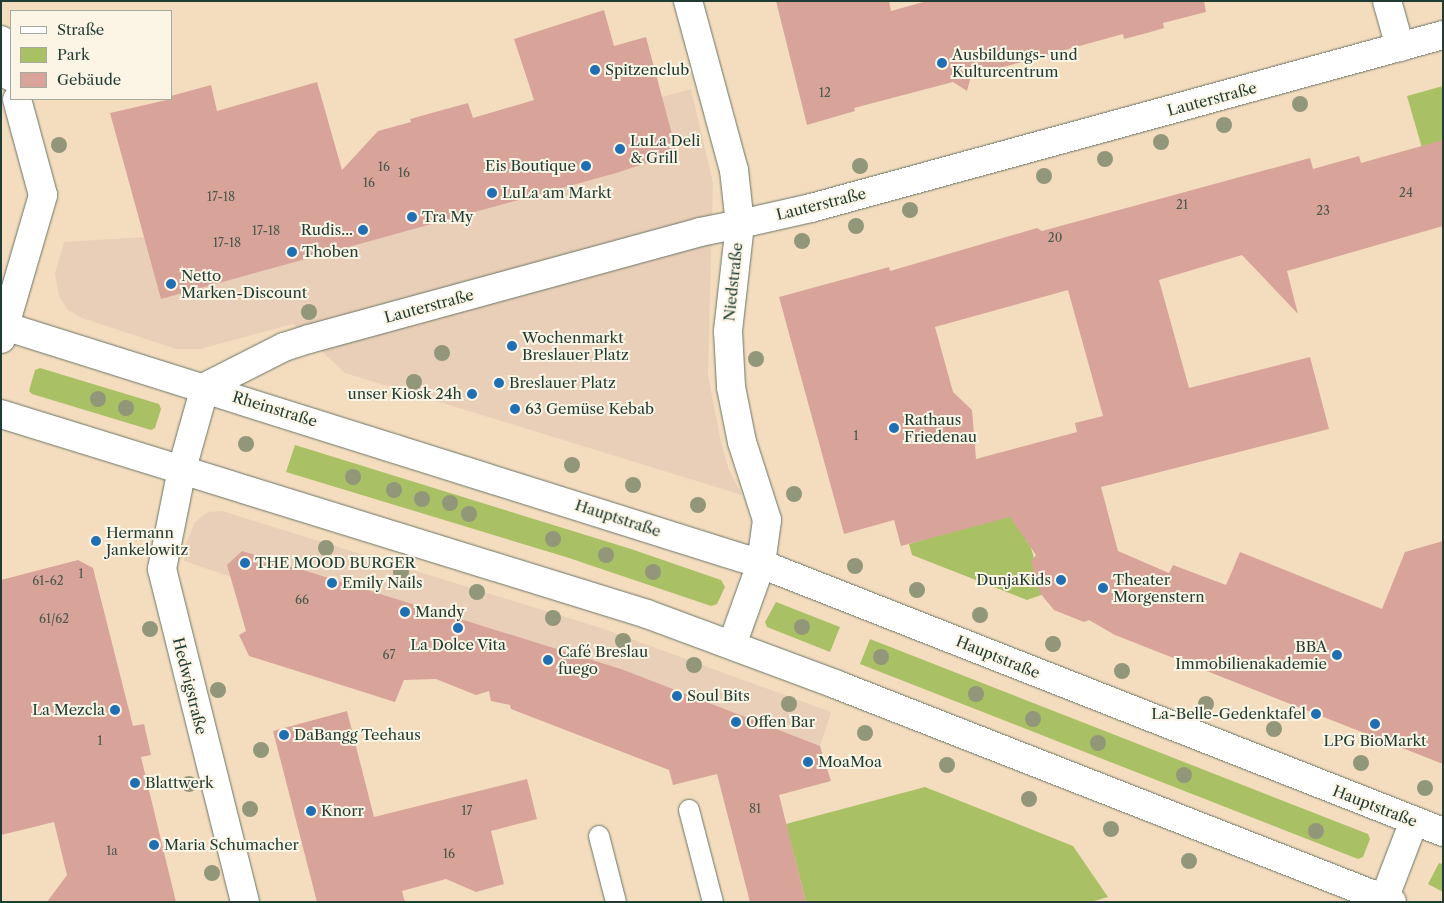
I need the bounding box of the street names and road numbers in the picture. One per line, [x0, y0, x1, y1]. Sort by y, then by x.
street label: Lauterstraße [1165, 78, 1259, 120]
street label: Lauterstraße [774, 184, 868, 224]
street label: Niedstraße [720, 242, 746, 322]
street label: Lauterstraße [382, 285, 476, 327]
street label: Rheinstraße [231, 388, 319, 430]
street label: Hauptstraße [573, 496, 663, 540]
street label: Hauptstraße [953, 632, 1043, 682]
street label: Hedwigstraße [169, 636, 211, 736]
street label: Hauptstraße [1330, 782, 1420, 830]

